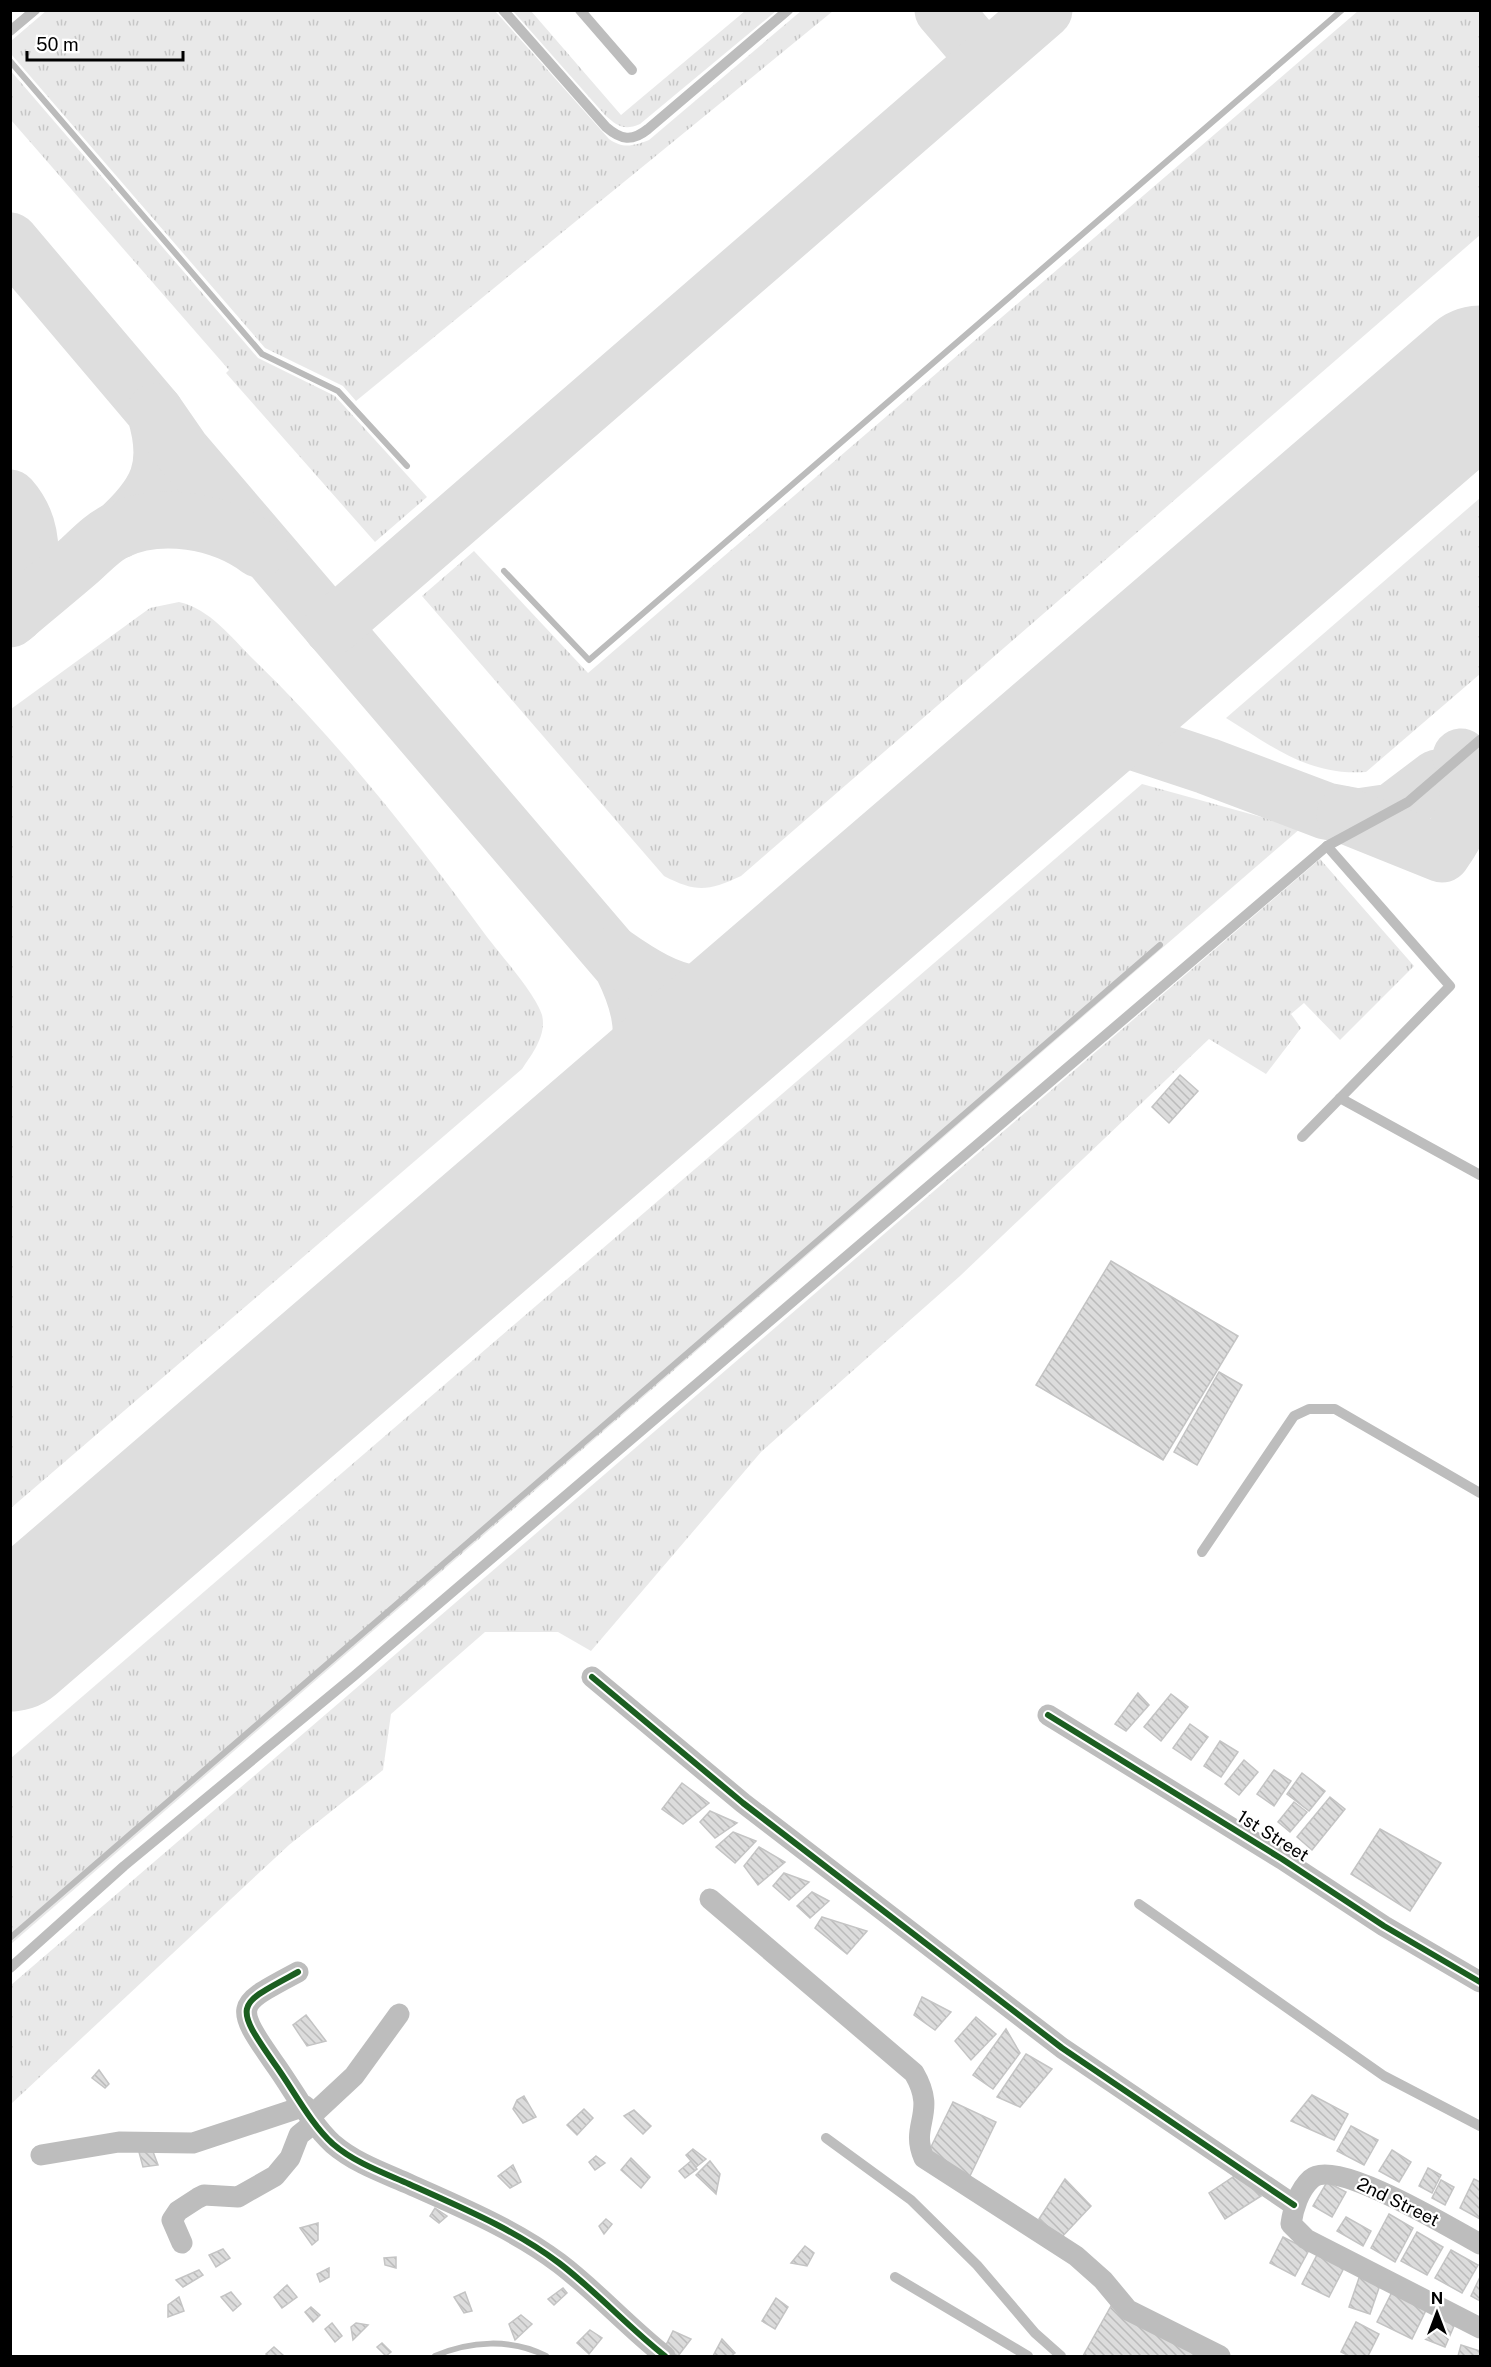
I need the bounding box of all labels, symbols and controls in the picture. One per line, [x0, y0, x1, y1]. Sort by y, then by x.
scale bar [27, 24, 183, 62]
text: 50 m [36, 34, 79, 55]
street label: 1st Street [1234, 1805, 1313, 1866]
street label: 2nd Street [1354, 2173, 1443, 2230]
north arrow [1407, 2283, 1467, 2343]
text: N [1431, 2289, 1443, 2308]

